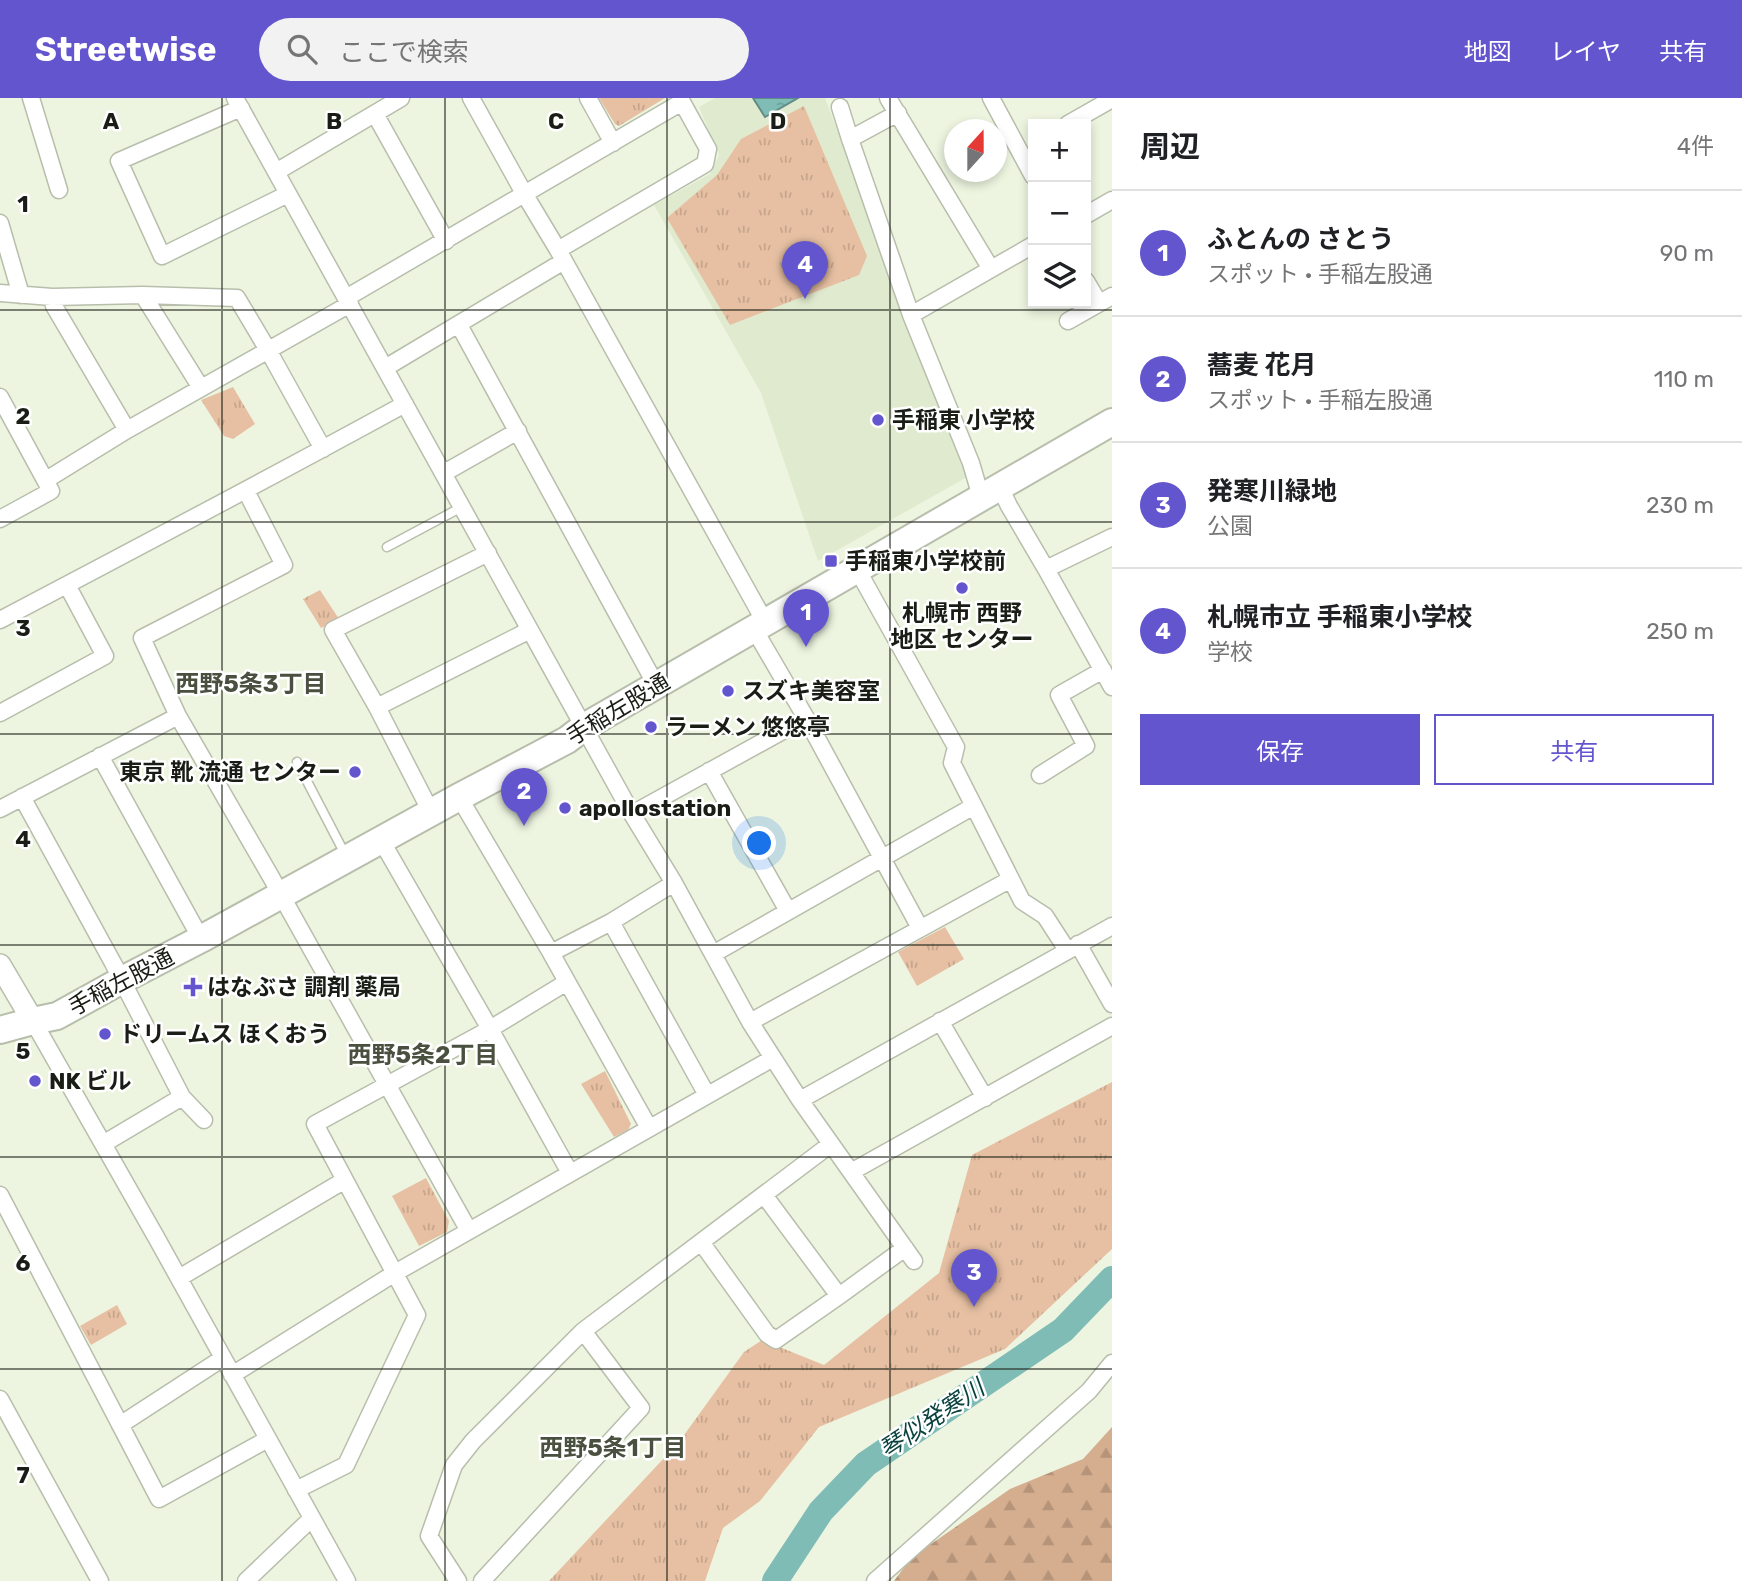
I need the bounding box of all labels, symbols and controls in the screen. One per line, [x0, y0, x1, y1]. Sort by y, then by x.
search box [259, 18, 749, 81]
text: Streetwise [35, 30, 217, 69]
icon: search [283, 30, 321, 68]
text: ここで検索 [339, 37, 469, 68]
text: 地図 [1464, 38, 1512, 66]
text: レイヤ [1550, 38, 1621, 66]
text: 共有 [1659, 38, 1707, 66]
text: A [103, 107, 120, 135]
text: B [326, 107, 342, 135]
text: C [548, 107, 564, 135]
text: D [770, 107, 786, 135]
north arrow [944, 119, 1007, 182]
map controls [1028, 119, 1091, 308]
button: + [1028, 119, 1091, 182]
text: 周辺 [1140, 129, 1200, 165]
text: 4件 [1677, 132, 1714, 160]
button: − [1028, 182, 1091, 245]
text: 1 [17, 190, 29, 218]
text: ふとんの さとう [1207, 224, 1395, 255]
text: 1 [1157, 239, 1169, 267]
text: 90 m [1660, 239, 1714, 267]
pin: 4 [782, 241, 828, 299]
button: layers [1028, 245, 1091, 308]
text: スポット · 手稲左股通 [1207, 260, 1433, 288]
text: 蕎麦 花月 [1207, 350, 1317, 381]
text: 2 [1156, 365, 1170, 393]
text: 110 m [1654, 365, 1714, 393]
text: スポット · 手稲左股通 [1207, 386, 1433, 414]
text: 2 [16, 402, 30, 430]
place label: 手稲東 小学校 [892, 406, 1035, 434]
marker: 手稲東 小学校 [870, 412, 886, 428]
text: 発寒川緑地 [1207, 476, 1337, 507]
text: 3 [1155, 491, 1171, 519]
text: 230 m [1646, 491, 1714, 519]
text: 公園 [1207, 512, 1253, 540]
place label: 手稲東小学校前 [845, 547, 1006, 575]
marker: 手稲東小学校前 [823, 553, 839, 569]
marker: 札幌市 西野 地区 センター [954, 580, 970, 596]
pin: 1 [783, 589, 829, 647]
place label: 札幌市 西野 地区 センター [891, 599, 1033, 653]
text: 札幌市立 手稲東小学校 [1207, 602, 1473, 633]
text: 3 [15, 614, 31, 642]
text: 4 [1155, 617, 1171, 645]
text: 250 m [1646, 617, 1714, 645]
text: 学校 [1207, 638, 1253, 666]
street label: 手稲左股通 [562, 667, 674, 751]
district label: 西野5条3丁目 [175, 670, 327, 698]
place label: スズキ美容室 [742, 677, 880, 705]
marker: スズキ美容室 [720, 683, 736, 699]
place label: ラーメン 悠悠亭 [665, 713, 830, 741]
button: 保存 [1140, 714, 1420, 785]
button: 共有 [1434, 714, 1714, 785]
marker: ラーメン 悠悠亭 [643, 719, 659, 735]
place label: 東京 靴 流通 センター [119, 758, 341, 786]
marker: 東京 靴 流通 センター [347, 764, 363, 780]
pin: 2 [501, 768, 547, 826]
place label: apollostation [579, 794, 731, 822]
marker: apollostation [557, 800, 573, 816]
text: 4 [15, 825, 31, 853]
your location [742, 826, 776, 860]
street label: 手稲左股通 [64, 943, 178, 1021]
place label: はなぶさ 調剤 薬局 [207, 973, 401, 1001]
marker: はなぶさ 調剤 薬局 [185, 979, 201, 995]
place label: ドリームス ほくおう [119, 1020, 330, 1048]
marker: ドリームス ほくおう [97, 1026, 113, 1042]
text: 5 [16, 1037, 31, 1065]
district label: 西野5条2丁目 [347, 1041, 499, 1069]
place label: NK ビル [49, 1067, 132, 1095]
marker: NK ビル [27, 1073, 43, 1089]
text: 6 [16, 1249, 31, 1277]
pin: 3 [951, 1249, 997, 1307]
water label: 琴似発寒川 [874, 1372, 992, 1464]
district label: 西野5条1丁目 [539, 1434, 687, 1462]
text: 7 [16, 1461, 30, 1489]

